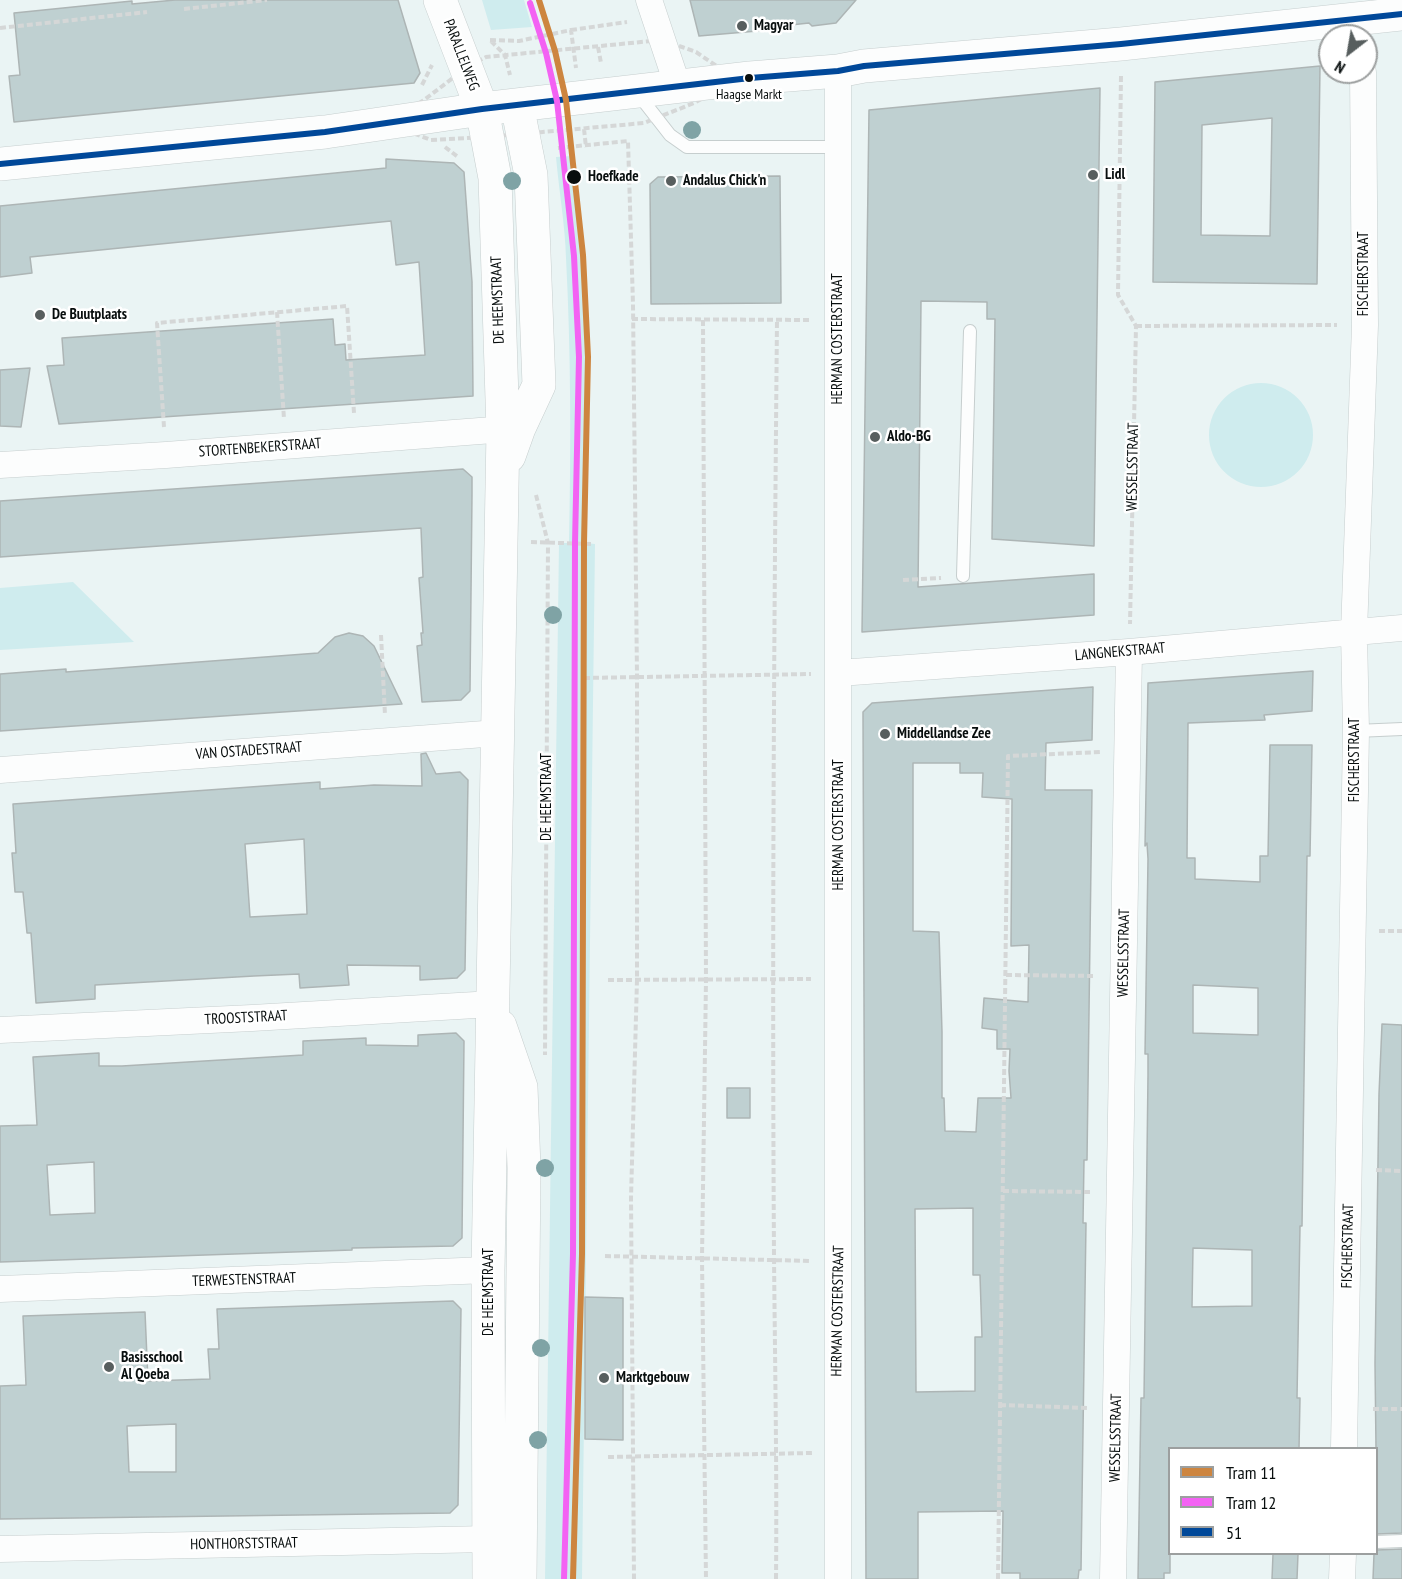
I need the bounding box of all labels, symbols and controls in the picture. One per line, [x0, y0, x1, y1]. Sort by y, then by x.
street label: PARALLELWEG [439, 17, 483, 93]
place label: Magyar [754, 17, 793, 35]
marker: Magyar [735, 19, 749, 33]
north arrow [1318, 24, 1378, 84]
text: N [1331, 57, 1349, 79]
marker: Haagse Markt [743, 72, 755, 84]
place label: Haagse Markt [716, 87, 782, 103]
place label: Lidl [1105, 166, 1125, 184]
marker: Hoefkade [565, 168, 583, 186]
place label: Hoefkade [588, 168, 639, 186]
marker: Lidl [1086, 168, 1100, 182]
place label: Andalus Chick'n [683, 172, 766, 190]
marker: Andalus Chick'n [664, 174, 678, 188]
street label: FISCHERSTRAAT [1355, 232, 1373, 316]
street label: DE HEEMSTRAAT [487, 256, 509, 344]
street label: HERMAN COSTERSTRAAT [829, 273, 847, 405]
place label: De Buutplaats [52, 306, 127, 324]
marker: De Buutplaats [33, 308, 47, 322]
street label: WESSELSSTRAAT [1123, 423, 1143, 511]
place label: Aldo-BG [887, 428, 931, 446]
marker: Aldo-BG [868, 430, 882, 444]
street label: STORTENBEKERSTRAAT [198, 435, 322, 461]
street label: LANGNEKSTRAAT [1074, 639, 1166, 665]
street label: FISCHERSTRAAT [1346, 718, 1364, 802]
place label: Middellandse Zee [897, 725, 991, 743]
marker: Middellandse Zee [878, 727, 892, 741]
street label: VAN OSTADESTRAAT [195, 738, 303, 764]
street label: DE HEEMSTRAAT [538, 753, 556, 841]
street label: HERMAN COSTERSTRAAT [830, 759, 848, 891]
street label: WESSELSSTRAAT [1114, 909, 1134, 997]
street label: TROOSTSTRAAT [204, 1007, 288, 1029]
street label: FISCHERSTRAAT [1338, 1203, 1358, 1289]
street label: HERMAN COSTERSTRAAT [828, 1245, 848, 1377]
street label: DE HEEMSTRAAT [480, 1248, 498, 1336]
street label: TERWESTENSTRAAT [192, 1269, 296, 1291]
place label: Basisschool Al Qoeba [121, 1349, 183, 1384]
marker: Basisschool Al Qoeba [102, 1360, 116, 1374]
place label: Marktgebouw [616, 1369, 689, 1387]
marker: Marktgebouw [597, 1371, 611, 1385]
street label: WESSELSSTRAAT [1106, 1394, 1126, 1482]
legend [1168, 1447, 1378, 1555]
text: Tram 11 [1226, 1461, 1276, 1484]
text: Tram 12 [1226, 1491, 1276, 1514]
text: 51 [1226, 1521, 1242, 1544]
street label: HONTHORSTSTRAAT [190, 1534, 298, 1554]

